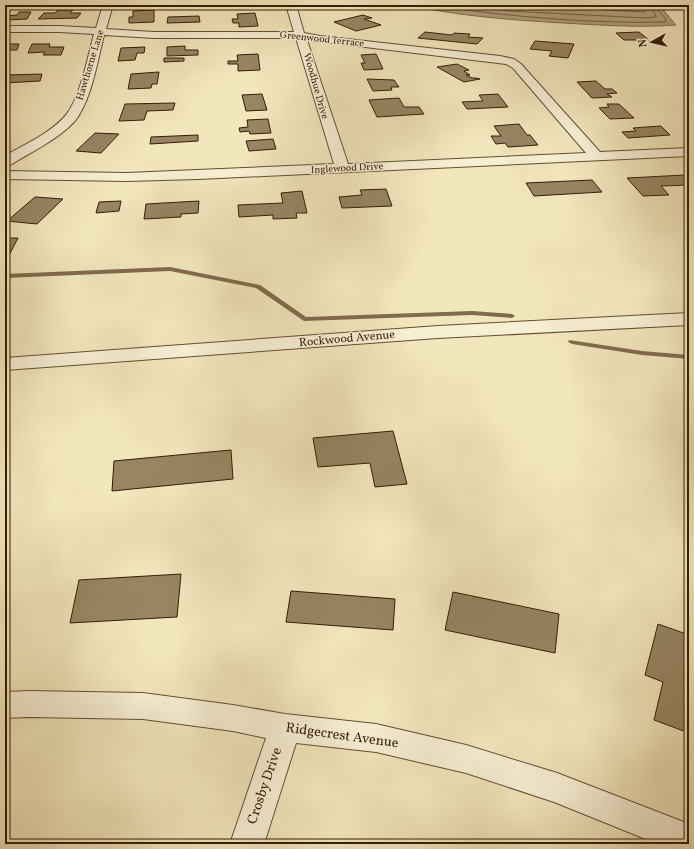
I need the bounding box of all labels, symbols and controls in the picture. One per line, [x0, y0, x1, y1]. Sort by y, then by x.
north arrow [632, 22, 672, 62]
street label: Hawthorne Lane [73, 28, 107, 102]
street label: Greenwood Terrace [279, 28, 365, 50]
text: N [636, 38, 652, 48]
street label: Woodhue Drive [300, 51, 332, 121]
street label: Inglewood Drive [310, 159, 384, 177]
street label: Rockwood Avenue [298, 327, 396, 351]
street label: Ridgecrest Avenue [284, 719, 400, 753]
street label: Crosby Drive [243, 745, 287, 827]

